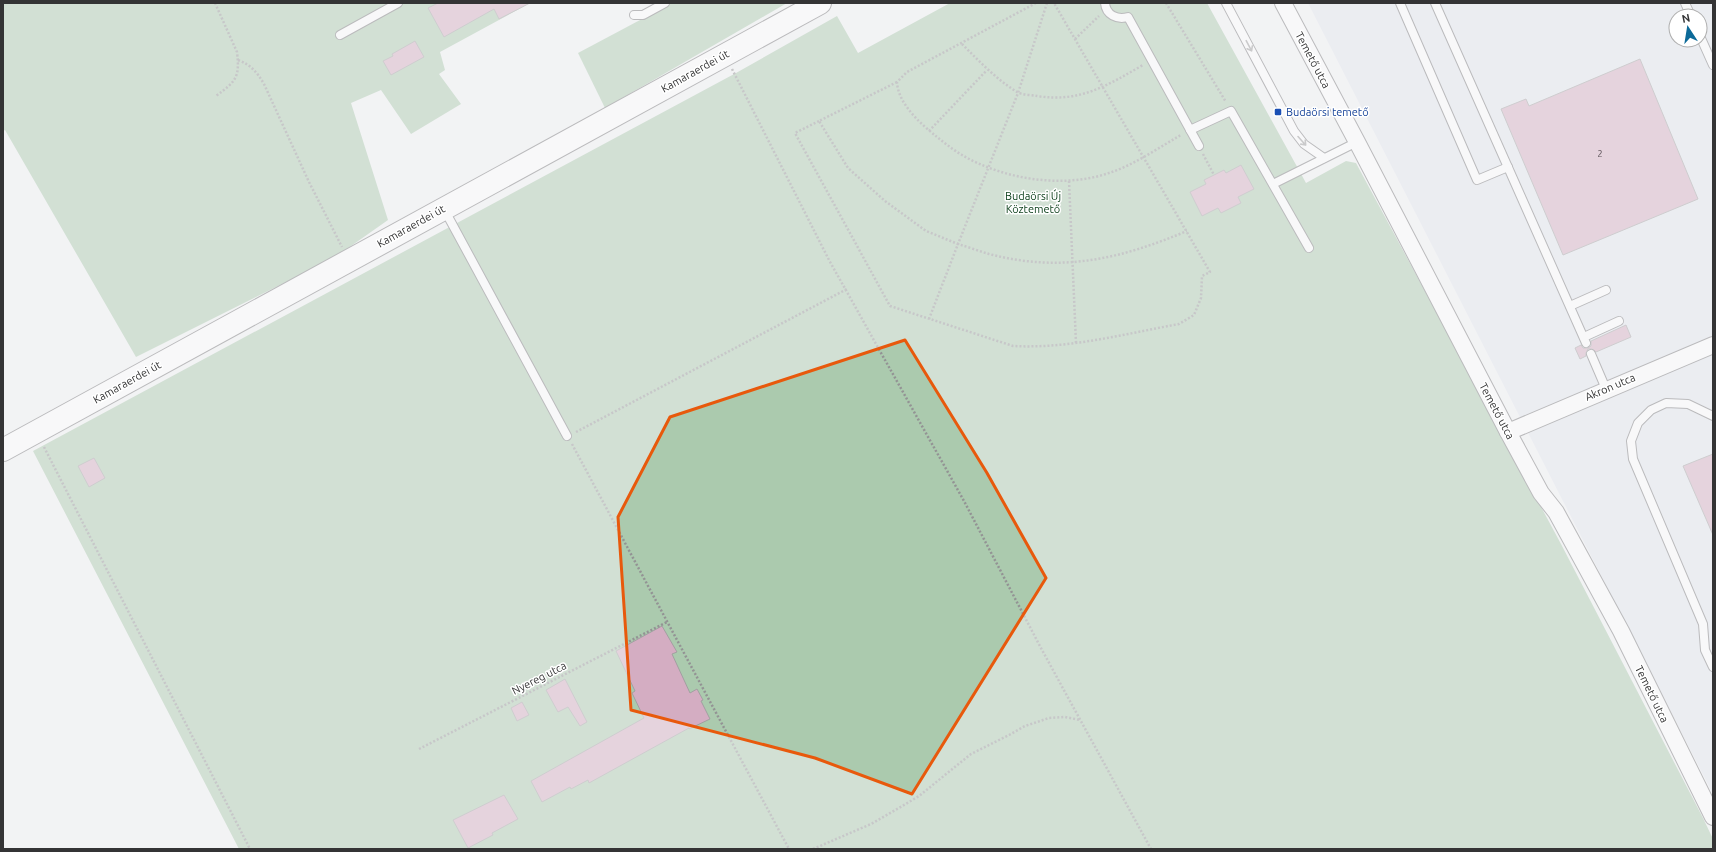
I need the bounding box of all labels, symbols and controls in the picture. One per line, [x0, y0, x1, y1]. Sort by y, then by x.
north arrow [1668, 8, 1708, 48]
text: N [1681, 11, 1691, 25]
street label: Temető utca [1293, 30, 1333, 90]
one-way arrow [1245, 40, 1253, 52]
street label: Kamaraerdei út [659, 47, 732, 95]
place label: Budaörsi temető [1286, 106, 1369, 118]
marker: Budaörsi temető [1273, 107, 1283, 117]
one-way arrow [1298, 136, 1307, 146]
house number: 2 [1597, 149, 1603, 159]
park label: Budaörsi Új Köztemető [1005, 189, 1061, 215]
street label: Kamaraerdei út [375, 202, 448, 250]
street label: Kamaraerdei út [91, 358, 164, 406]
street label: Akron utca [1583, 371, 1637, 403]
street label: Temető utca [1477, 381, 1517, 441]
street label: Nyereg utca [510, 659, 568, 697]
street label: Temető utca [1633, 664, 1671, 724]

